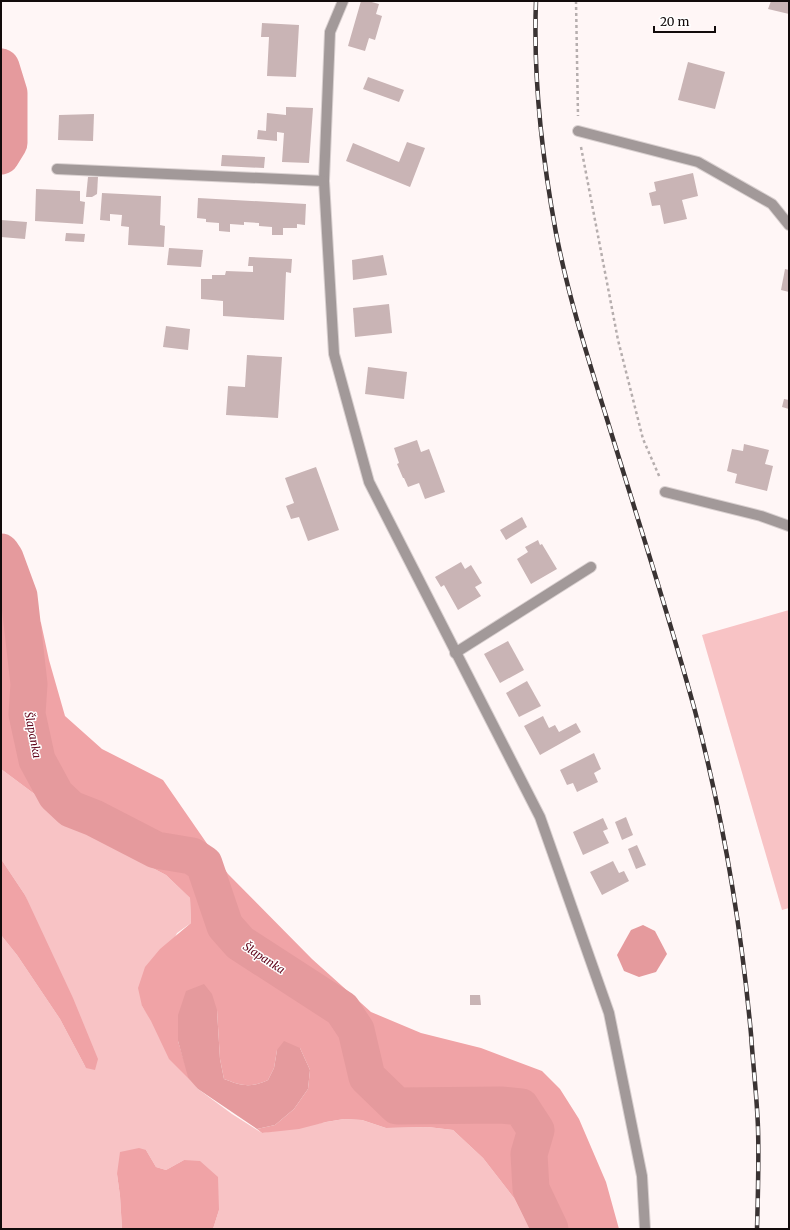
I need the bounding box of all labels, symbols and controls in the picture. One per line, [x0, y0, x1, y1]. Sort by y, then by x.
scale bar [654, 8, 715, 34]
text: 20 m [660, 14, 689, 29]
water label: Šlapanka [22, 711, 44, 759]
water label: Šlapanka [241, 939, 287, 977]

